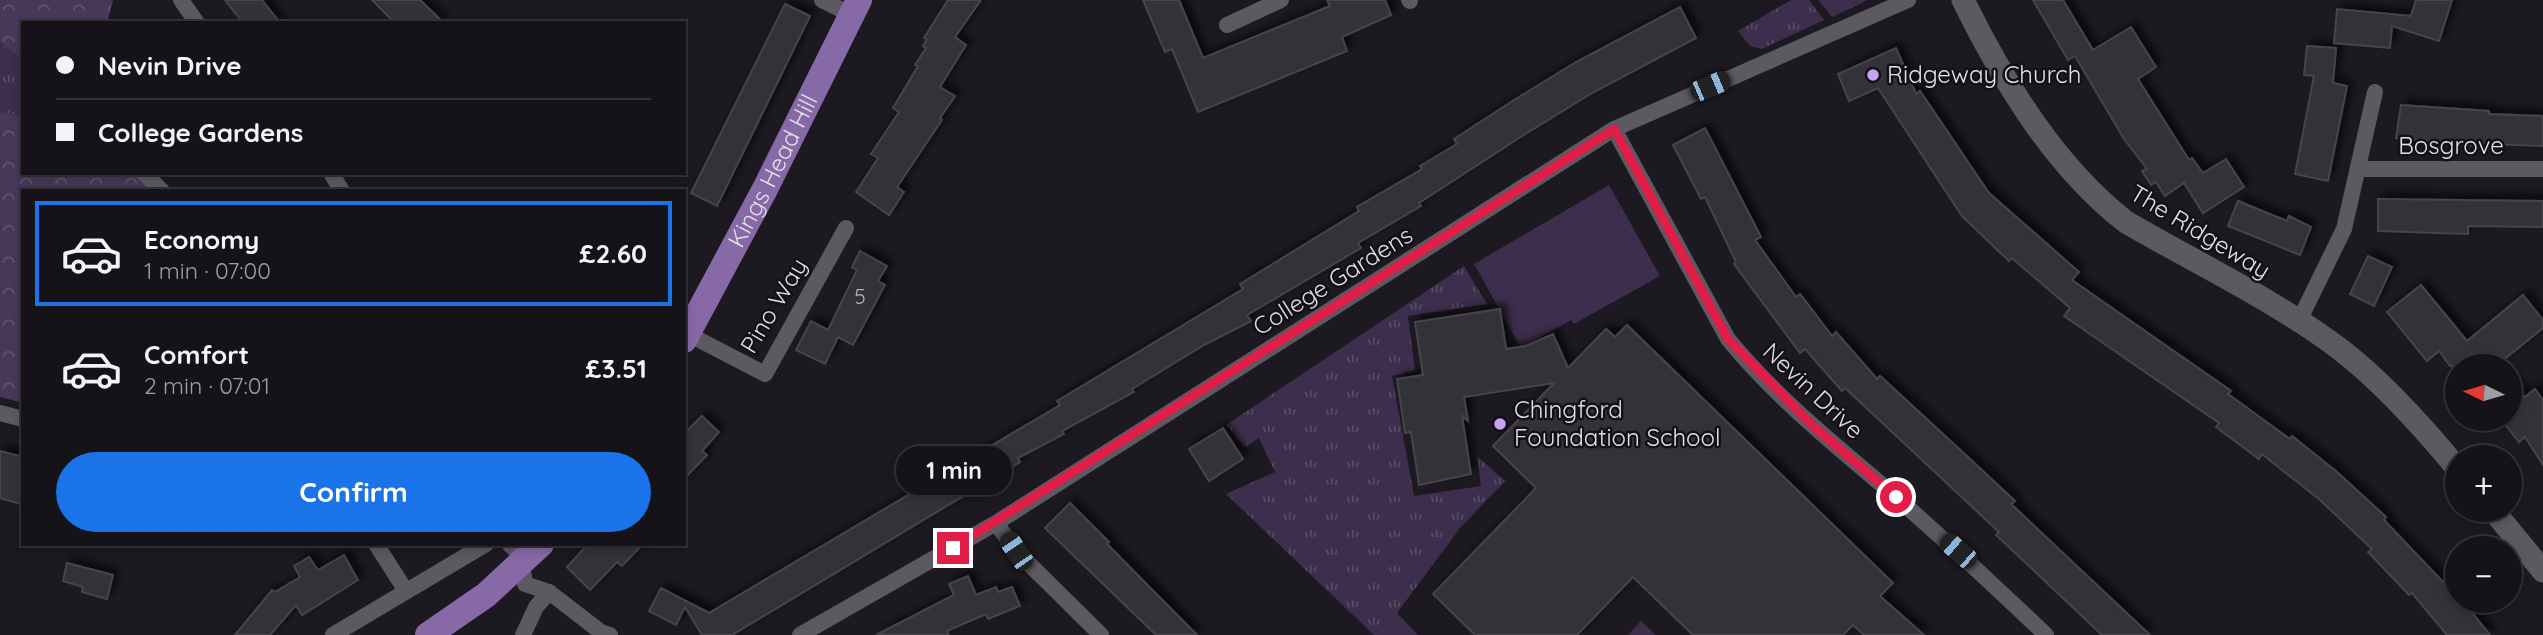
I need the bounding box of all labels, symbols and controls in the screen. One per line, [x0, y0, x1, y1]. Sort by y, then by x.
text: Nevin Drive [98, 49, 242, 82]
place label: Ridgeway Church [1887, 59, 2081, 89]
marker: Ridgeway Church [1865, 67, 1881, 83]
car [1687, 68, 1734, 104]
street label: Kings Head Hill [721, 89, 824, 252]
text: College Gardens [98, 116, 303, 149]
street label: Bosgrove [2398, 130, 2504, 160]
street label: The Ridgeway [2125, 177, 2276, 285]
street label: College Gardens [1247, 219, 1418, 341]
icon: car [60, 222, 123, 285]
text: Economy [144, 223, 259, 256]
text: £2.60 [579, 237, 647, 270]
street label: Pino Way [733, 253, 813, 358]
text: 1 min · 07:00 [144, 256, 271, 285]
house number: 5 [854, 283, 866, 309]
street label: Nevin Drive [1757, 336, 1870, 445]
icon: car [60, 337, 123, 400]
text: Comfort [144, 338, 249, 371]
text: £3.51 [585, 352, 647, 385]
north arrow [2445, 354, 2522, 430]
map controls [2445, 354, 2522, 613]
text: 2 min · 07:01 [144, 371, 270, 400]
place label: Chingford Foundation School [1514, 394, 1721, 452]
marker: Chingford Foundation School [1492, 416, 1508, 432]
button: + [2445, 445, 2522, 522]
callout: 1 min [895, 447, 1011, 496]
button: Confirm [56, 452, 651, 532]
text: 1 min [926, 456, 982, 485]
route start [1880, 481, 1912, 513]
car [996, 528, 1037, 574]
car [1936, 529, 1981, 573]
route end [937, 532, 969, 564]
button: − [2445, 536, 2522, 613]

